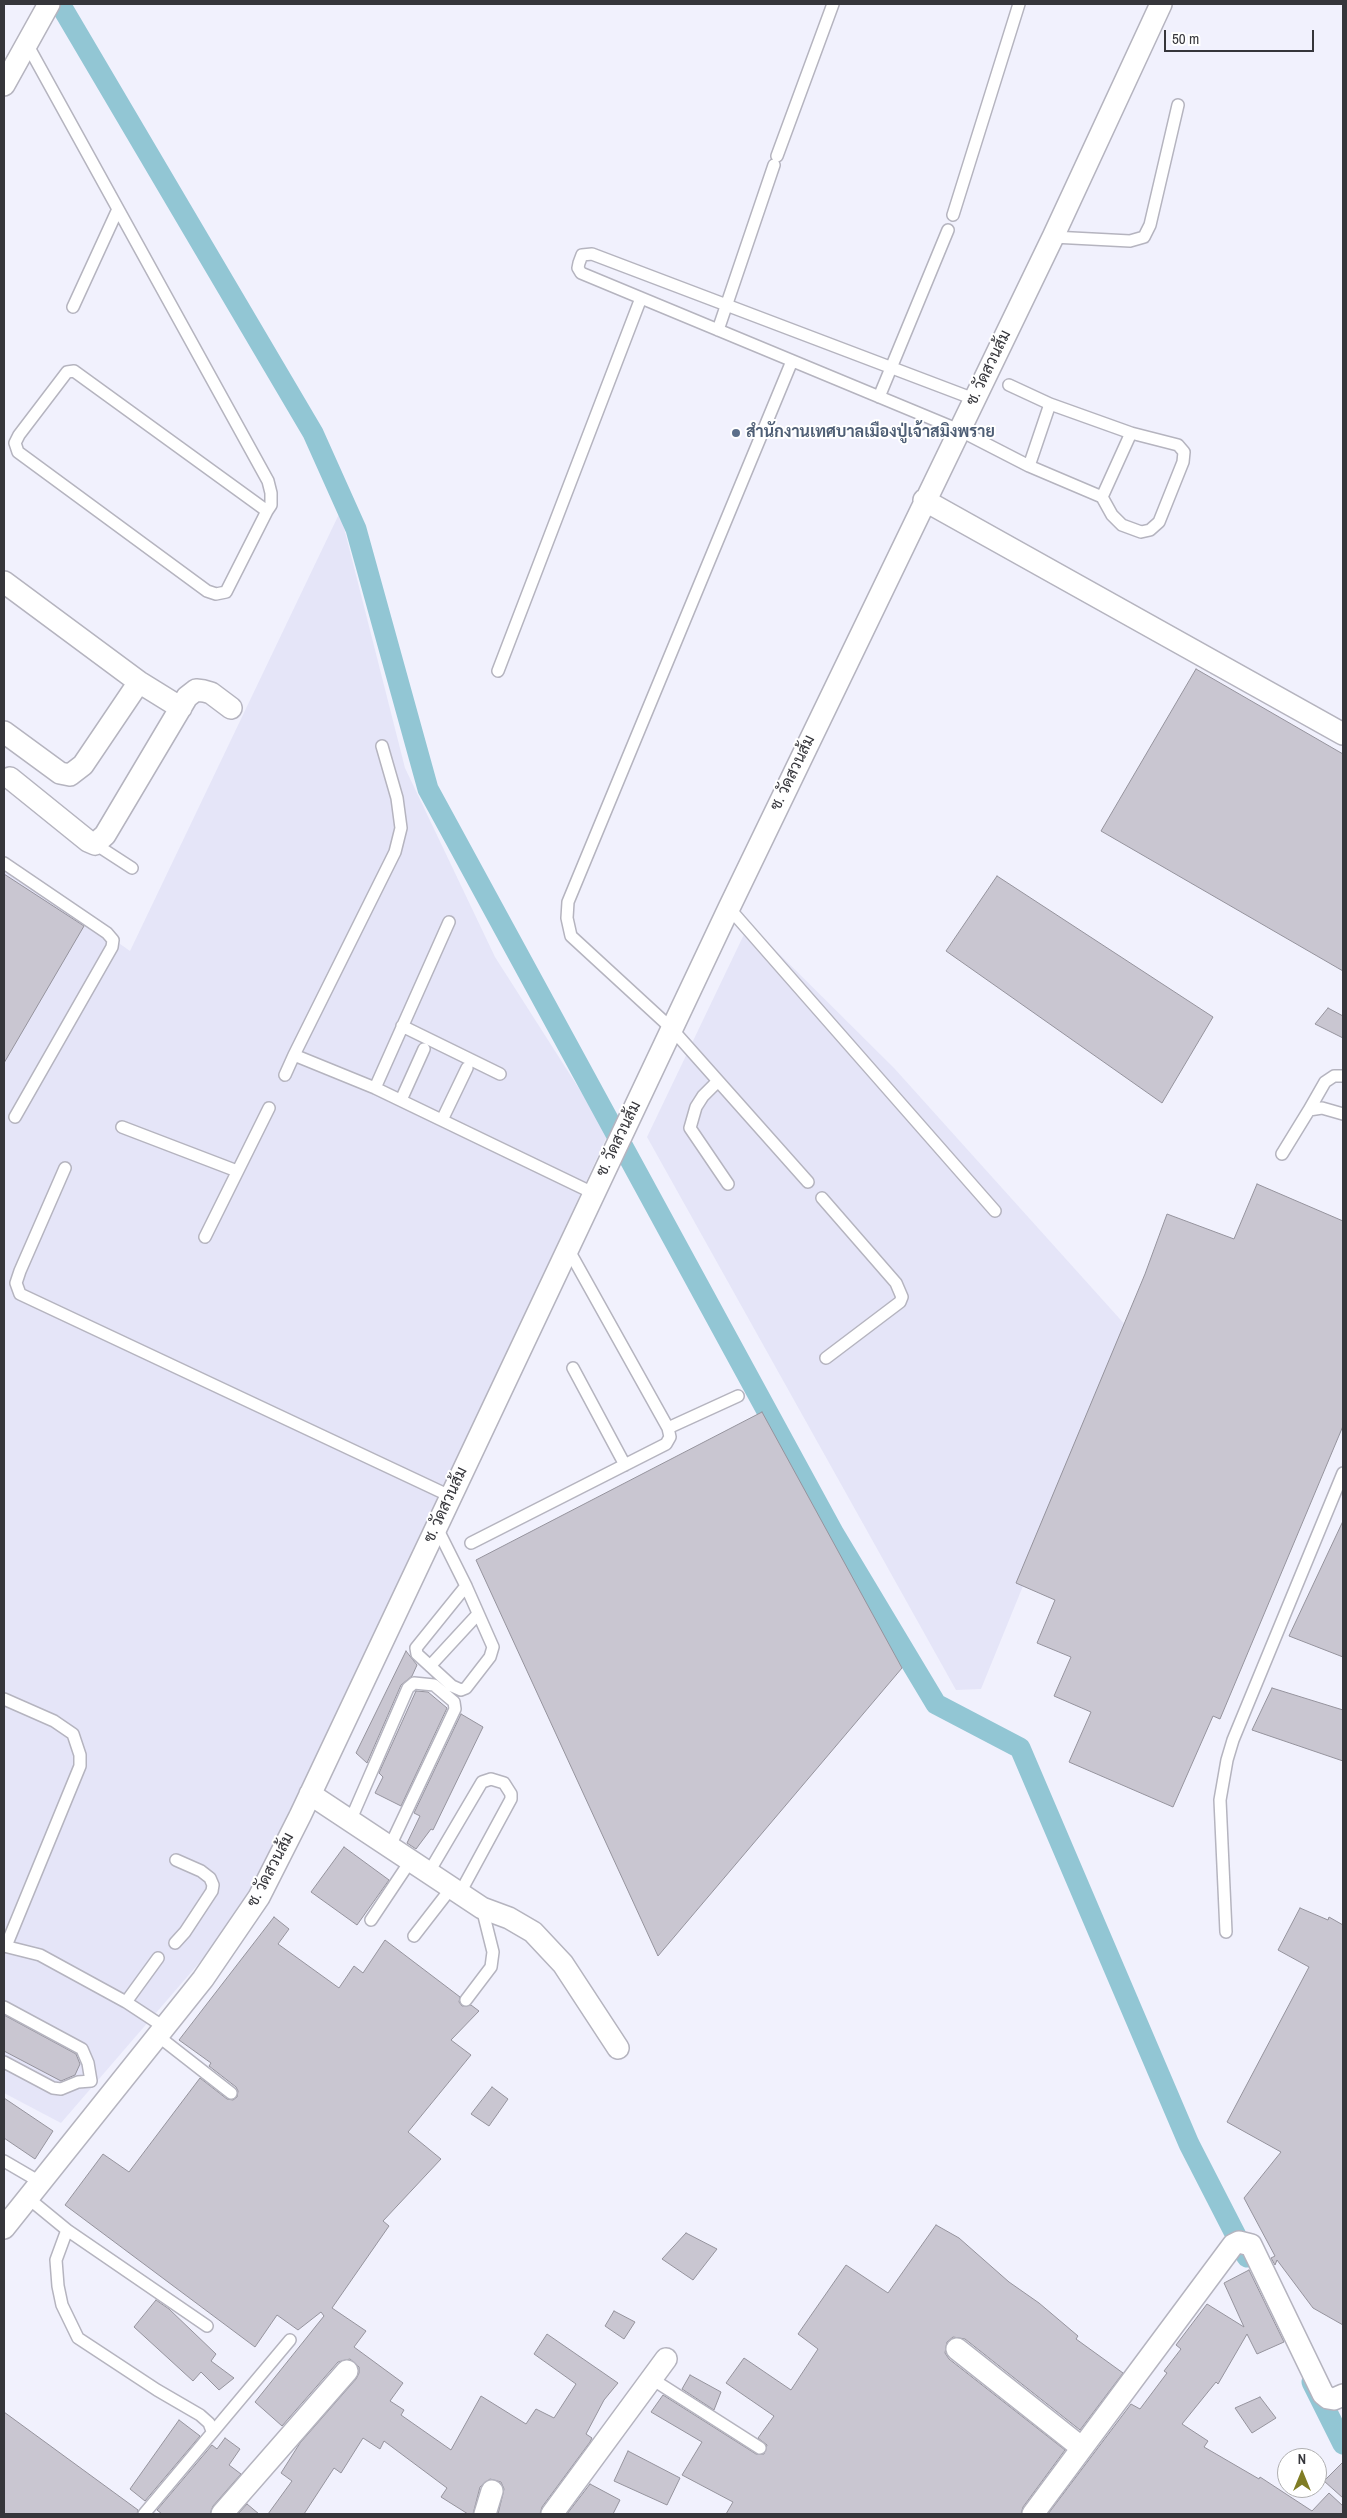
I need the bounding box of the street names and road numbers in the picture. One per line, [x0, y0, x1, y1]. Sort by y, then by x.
street label: ซ. วัดสวนส้ม [962, 327, 1016, 409]
street label: ซ. วัดสวนส้ม [766, 732, 820, 814]
street label: ซ. วัดสวนส้ม [592, 1098, 646, 1180]
street label: ซ. วัดสวนส้ม [420, 1464, 472, 1546]
street label: ซ. วัดสวนส้ม [243, 1829, 299, 1911]

